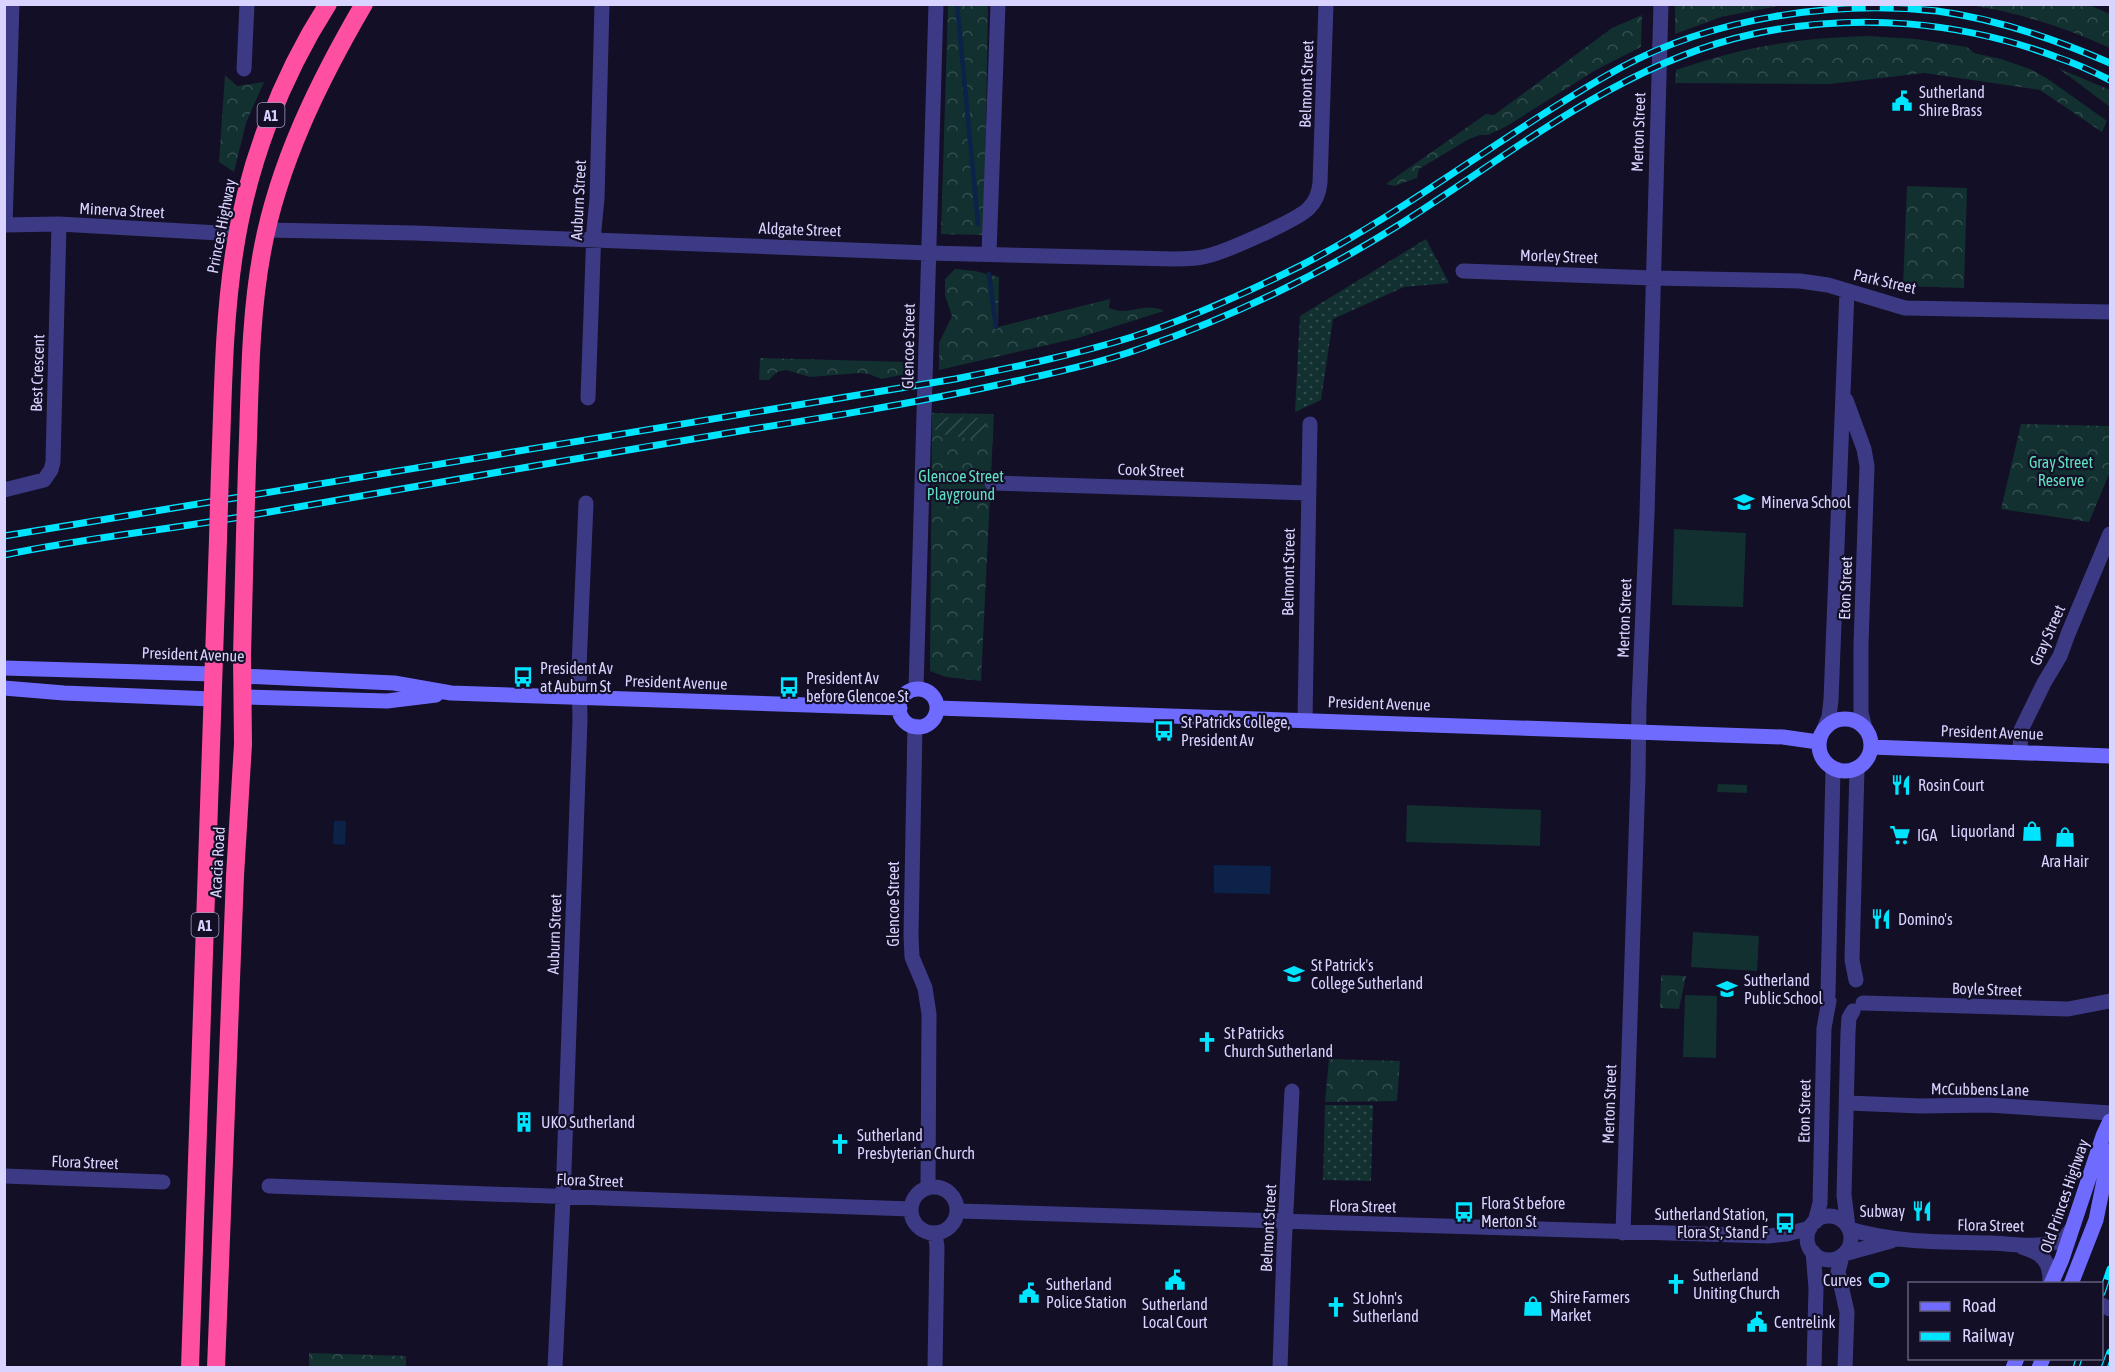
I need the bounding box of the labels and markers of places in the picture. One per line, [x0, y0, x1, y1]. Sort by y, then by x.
place label: Sutherland Shire Brass [1919, 83, 1985, 119]
public building icon: Sutherland Shire Brass [1890, 89, 1914, 113]
school or university icon: Minerva School [1732, 490, 1756, 514]
place label: Minerva School [1761, 493, 1852, 511]
place label: President Av at Auburn St [540, 659, 613, 695]
bus stop icon: President Av at Auburn St [511, 665, 535, 689]
place label: President Av before Glencoe St [806, 669, 909, 705]
bus stop icon: President Av before Glencoe St [777, 675, 801, 699]
place label: St Patricks College, President Av [1181, 713, 1290, 749]
bus stop icon: St Patricks College, President Av [1152, 719, 1176, 743]
restaurant icon: Rosin Court [1889, 773, 1913, 797]
place label: Rosin Court [1918, 776, 1985, 794]
shop icon: Liquorland [2020, 819, 2044, 843]
place label: Liquorland [1951, 822, 2015, 841]
supermarket icon: IGA [1888, 823, 1912, 847]
shop icon: Ara Hair [2053, 825, 2077, 849]
place label: IGA [1917, 826, 1938, 844]
place label: Ara Hair [2041, 852, 2089, 870]
restaurant icon: Domino's [1869, 907, 1893, 931]
place label: Domino's [1898, 910, 1953, 928]
place label: St Patrick's College Sutherland [1311, 956, 1423, 993]
school or university icon: St Patrick's College Sutherland [1282, 962, 1306, 986]
place label: Sutherland Public School [1744, 971, 1824, 1007]
school or university icon: Sutherland Public School [1715, 977, 1739, 1001]
place label: St Patricks Church Sutherland [1224, 1024, 1333, 1060]
church icon: St Patricks Church Sutherland [1195, 1030, 1219, 1054]
building icon: UKO Sutherland [512, 1110, 536, 1134]
place label: UKO Sutherland [541, 1113, 635, 1131]
place label: Sutherland Presbyterian Church [857, 1126, 975, 1163]
church icon: Sutherland Presbyterian Church [828, 1132, 852, 1156]
place label: Flora St before Merton St [1481, 1194, 1565, 1230]
restaurant icon: Subway [1910, 1199, 1934, 1223]
bus stop icon: Flora St before Merton St [1452, 1200, 1476, 1224]
place label: Subway [1860, 1202, 1905, 1221]
place label: Sutherland Station, Flora St, Stand F [1655, 1205, 1769, 1241]
bus stop icon: Sutherland Station, Flora St, Stand F [1773, 1211, 1797, 1235]
place label: Sutherland Uniting Church [1693, 1266, 1780, 1303]
public building icon: Sutherland Local Court [1163, 1268, 1187, 1292]
sports icon: Curves [1867, 1268, 1891, 1292]
place label: Curves [1823, 1271, 1862, 1289]
church icon: Sutherland Uniting Church [1664, 1272, 1688, 1296]
place label: Sutherland Police Station [1046, 1275, 1127, 1311]
public building icon: Sutherland Police Station [1017, 1281, 1041, 1305]
place label: Shire Farmers Market [1550, 1288, 1630, 1324]
place label: St John's Sutherland [1353, 1289, 1419, 1325]
shop icon: Shire Farmers Market [1521, 1294, 1545, 1318]
place label: Sutherland Local Court [1142, 1295, 1208, 1331]
church icon: St John's Sutherland [1324, 1295, 1348, 1319]
public building icon: Centrelink [1745, 1310, 1769, 1334]
place label: Centrelink [1774, 1313, 1836, 1331]

